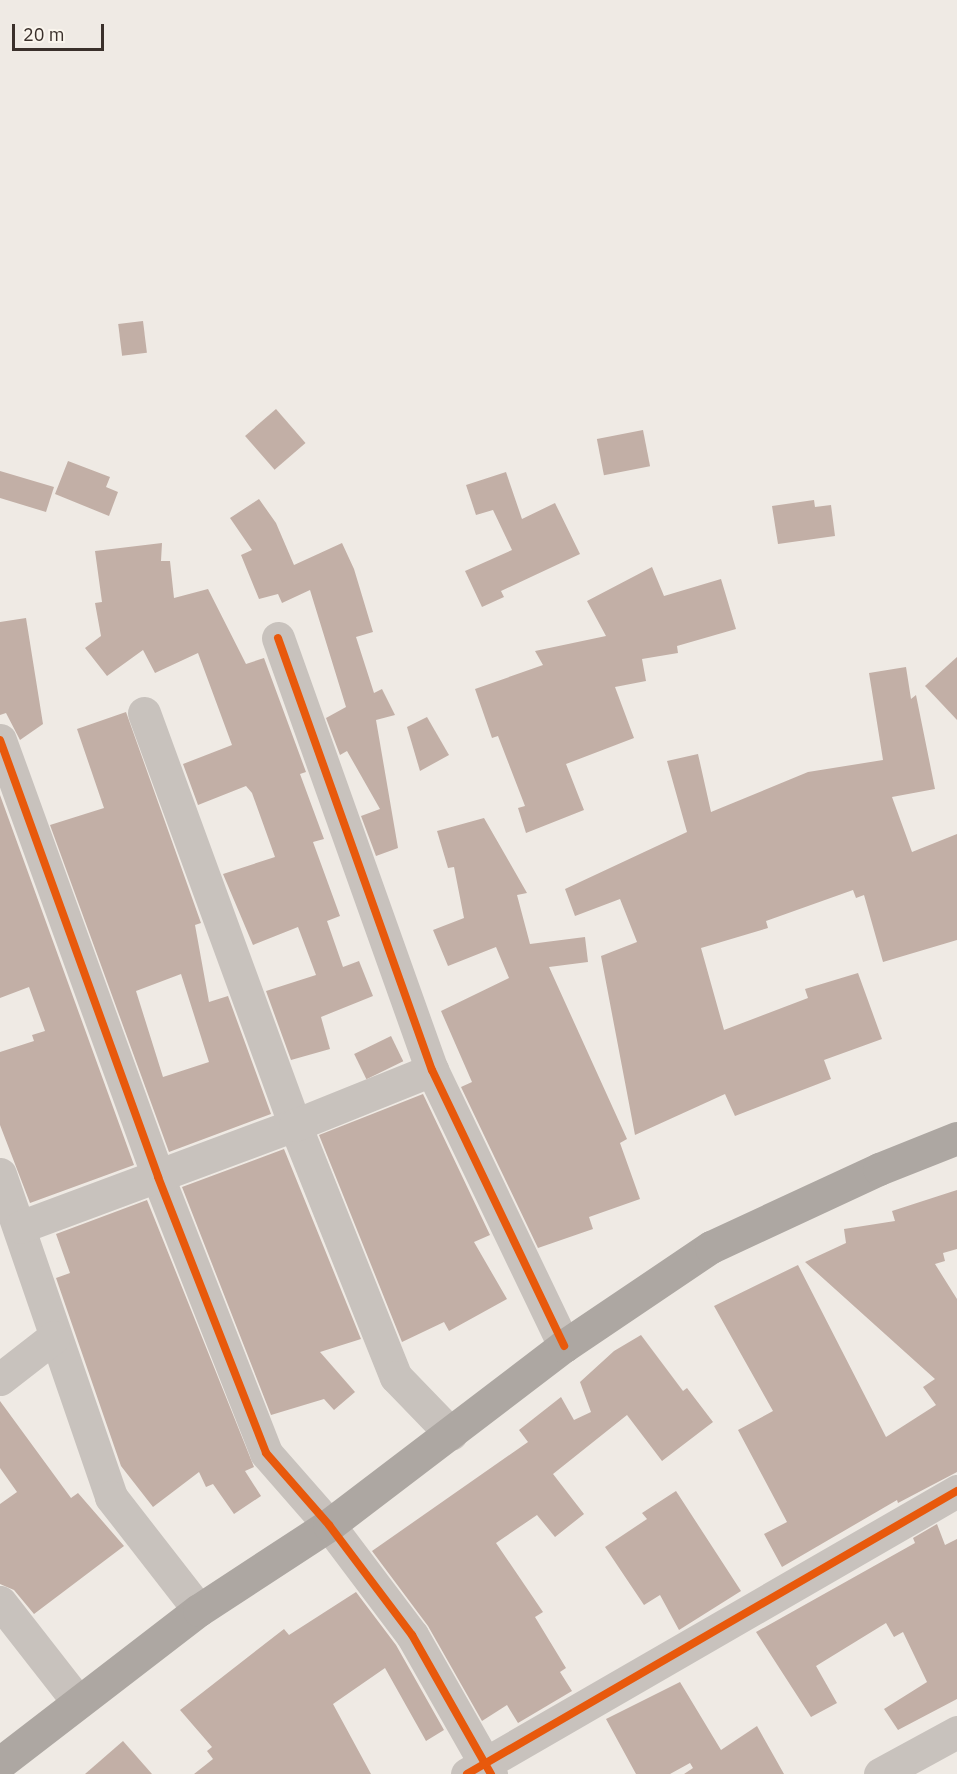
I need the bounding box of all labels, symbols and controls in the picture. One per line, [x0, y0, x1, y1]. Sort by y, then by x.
scale bar [15, 12, 106, 50]
text: 20 m [23, 23, 65, 46]

